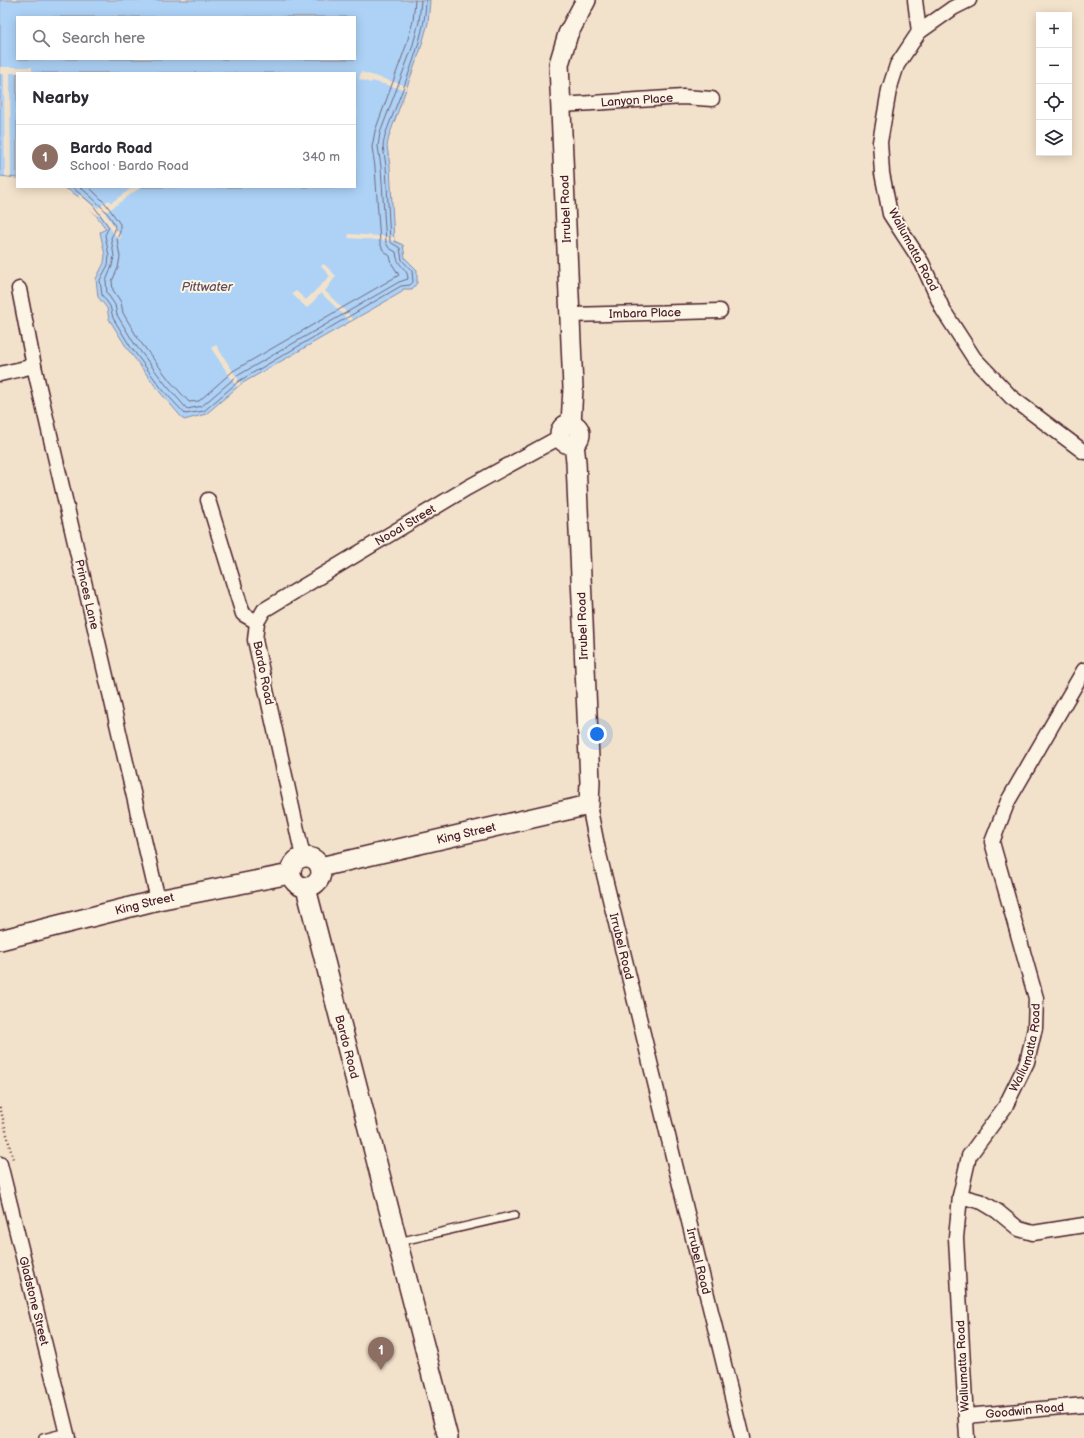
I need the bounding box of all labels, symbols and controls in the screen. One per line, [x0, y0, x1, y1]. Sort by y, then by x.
map controls [1036, 12, 1072, 156]
button: + [1036, 12, 1072, 48]
search box [16, 16, 356, 60]
icon: search [30, 27, 52, 49]
text: Search here [62, 29, 145, 48]
button: − [1036, 48, 1072, 84]
button: locate [1036, 84, 1072, 120]
text: Nearby [32, 88, 89, 108]
street label: Lanyon Place [600, 90, 674, 110]
button: layers [1036, 120, 1072, 156]
text: Bardo Road [70, 139, 152, 158]
text: 1 [42, 149, 48, 165]
text: 340 m [302, 149, 340, 165]
text: School · Bardo Road [70, 158, 189, 174]
street label: Irrubel Road [557, 175, 575, 243]
street label: Wallumatta Road [885, 206, 941, 294]
water label: Pittwater [181, 279, 234, 295]
street label: Imbara Place [609, 305, 681, 321]
street label: Nooal Street [372, 501, 439, 549]
street label: Princes Lane [72, 558, 102, 631]
street label: Irrubel Road [574, 592, 592, 660]
street label: Bardo Road [249, 640, 277, 706]
your location [587, 724, 607, 744]
street label: King Street [435, 819, 498, 847]
street label: King Street [113, 889, 176, 918]
street label: Irrubel Road [606, 911, 637, 981]
street label: Wallumatta Road [1006, 1003, 1043, 1094]
street label: Bardo Road [332, 1013, 362, 1080]
street label: Irrubel Road [683, 1226, 714, 1296]
street label: Gladstone Street [16, 1255, 52, 1347]
street label: Wallumatta Road [953, 1320, 973, 1412]
pin: 1 [368, 1337, 394, 1370]
street label: Goodwin Road [985, 1399, 1065, 1422]

